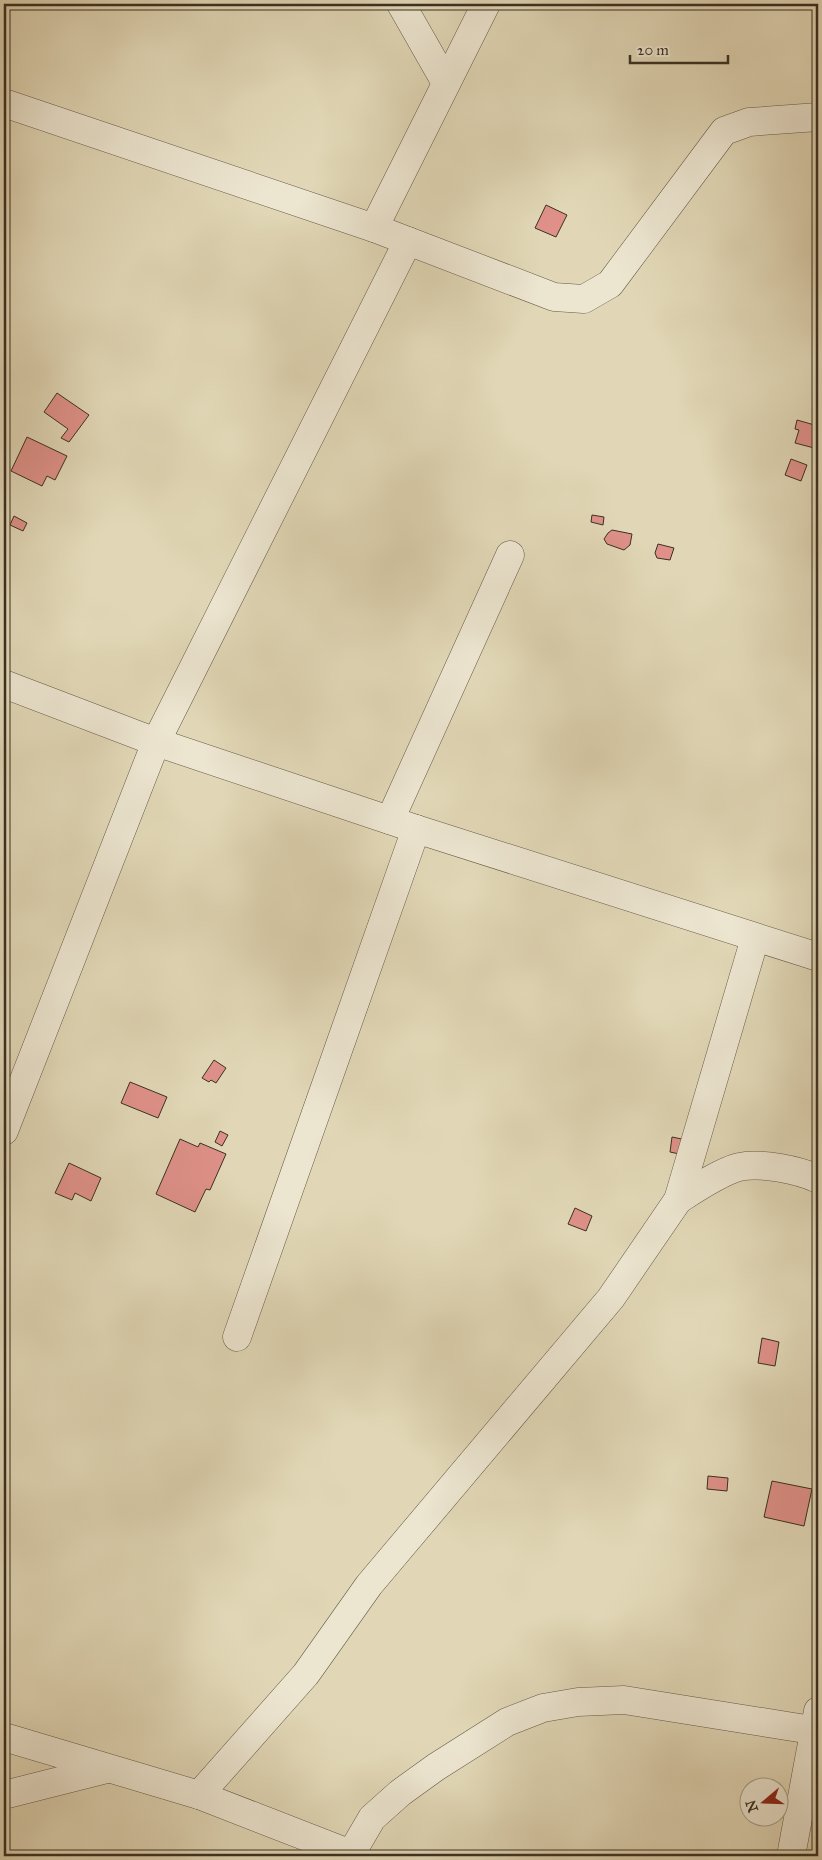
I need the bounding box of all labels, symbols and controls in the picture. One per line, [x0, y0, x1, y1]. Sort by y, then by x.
scale bar [630, 32, 727, 64]
text: 20 m [637, 41, 669, 59]
north arrow [740, 1778, 790, 1828]
text: N [742, 1798, 762, 1814]

